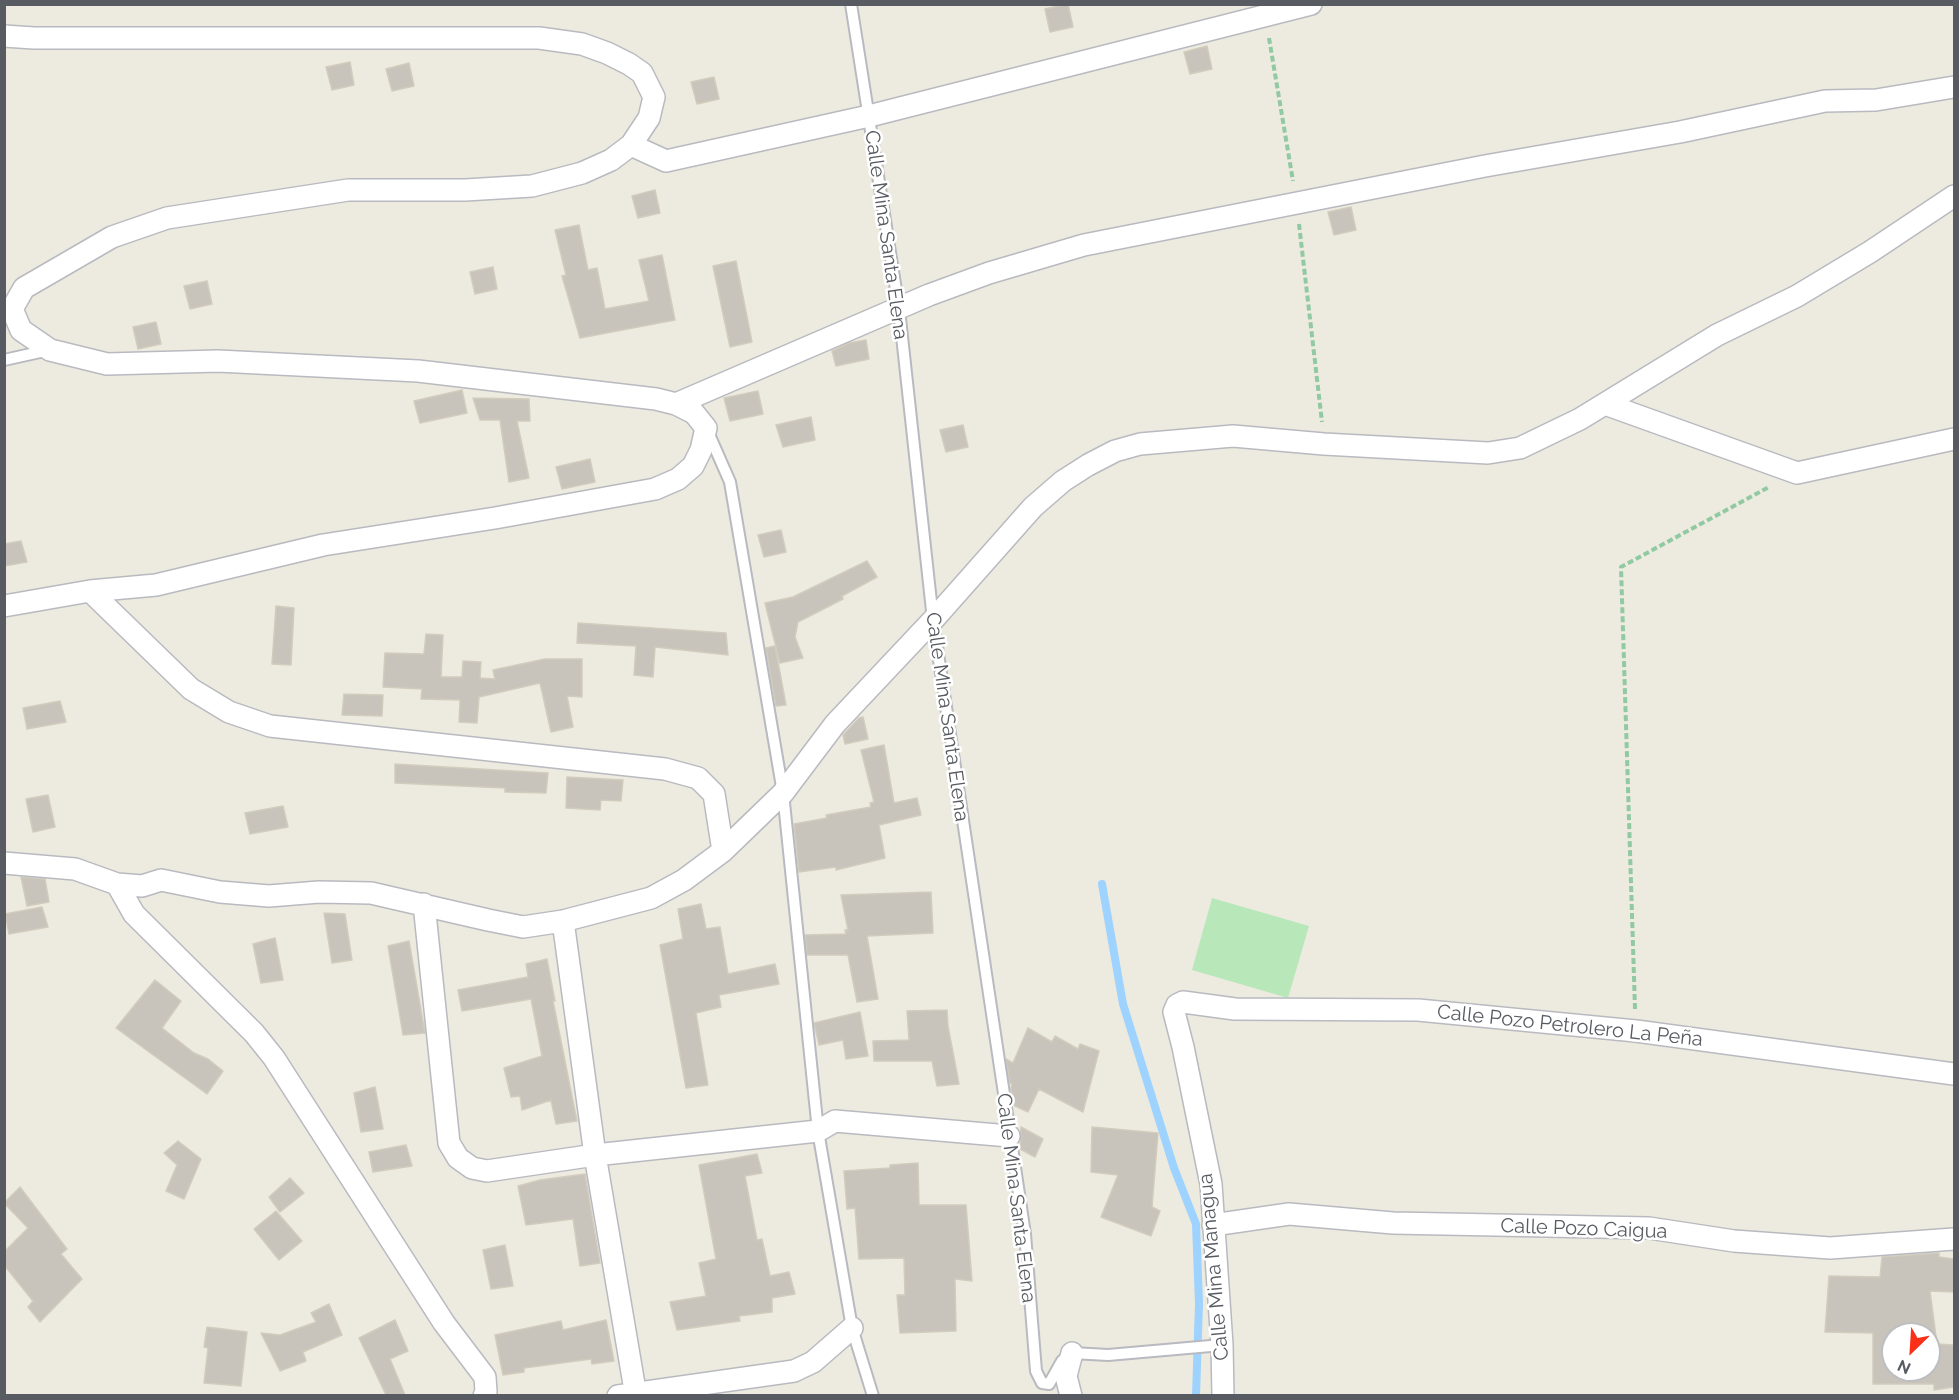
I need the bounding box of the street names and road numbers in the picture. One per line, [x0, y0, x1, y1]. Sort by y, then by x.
street label: Calle Mina Santa Elena [859, 129, 913, 341]
street label: Calle Mina Santa Elena [920, 611, 974, 823]
street label: Calle Pozo Petrolero La Peña [1436, 1000, 1704, 1052]
street label: Calle Mina Santa Elena [991, 1092, 1041, 1304]
street label: Calle Mina Managua [1194, 1172, 1234, 1362]
street label: Calle Pozo Caigua [1500, 1214, 1668, 1244]

